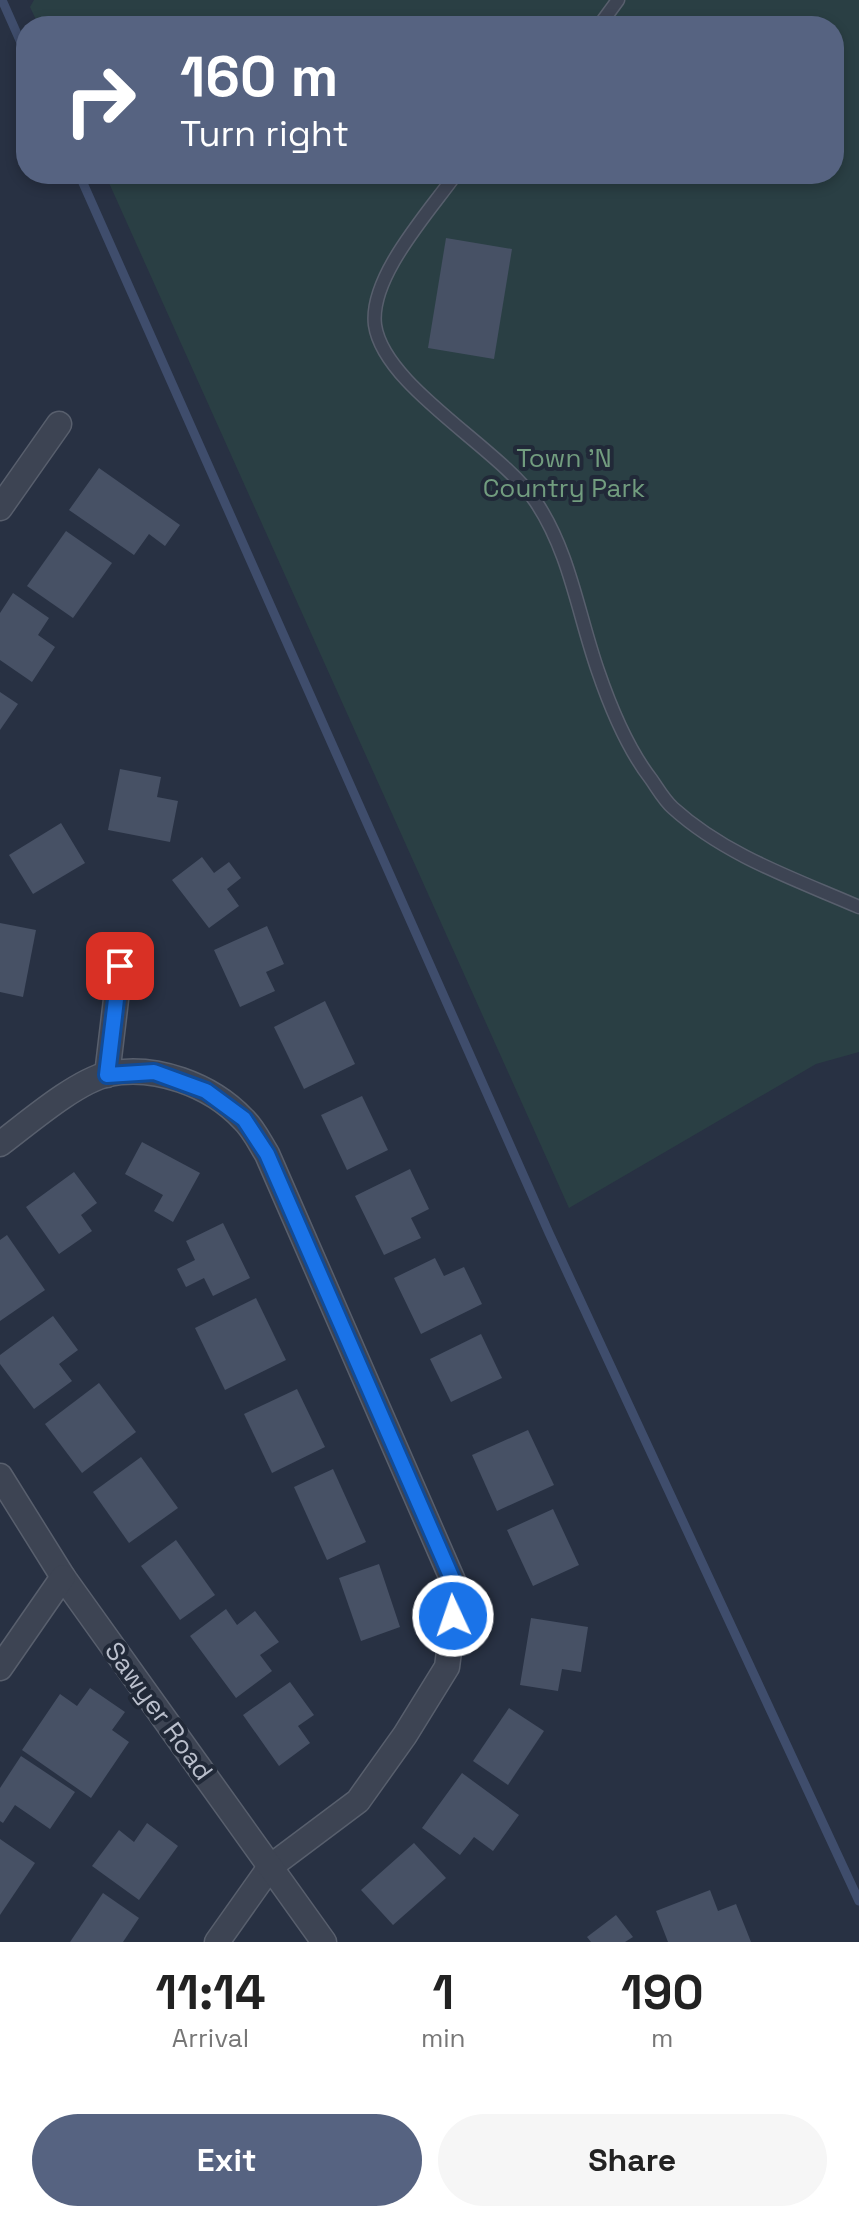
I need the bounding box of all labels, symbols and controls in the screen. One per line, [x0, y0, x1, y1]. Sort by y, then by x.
text: 160 m [180, 41, 338, 112]
icon: right [48, 48, 152, 152]
text: Turn right [180, 111, 349, 157]
park label: Town ’N Country Park [483, 441, 645, 505]
pin [86, 932, 154, 1000]
icon: arrive [98, 944, 142, 988]
position arrow [411, 1574, 495, 1658]
street label: Sawyer Road [97, 1635, 221, 1787]
text: 11:14 [155, 1962, 265, 2023]
text: 1 [432, 1962, 454, 2023]
text: 190 [621, 1962, 704, 2023]
text: Arrival [172, 2021, 249, 2055]
text: min [421, 2021, 466, 2055]
text: m [651, 2021, 673, 2055]
button: Exit [32, 2114, 422, 2206]
button: Share [438, 2114, 827, 2206]

